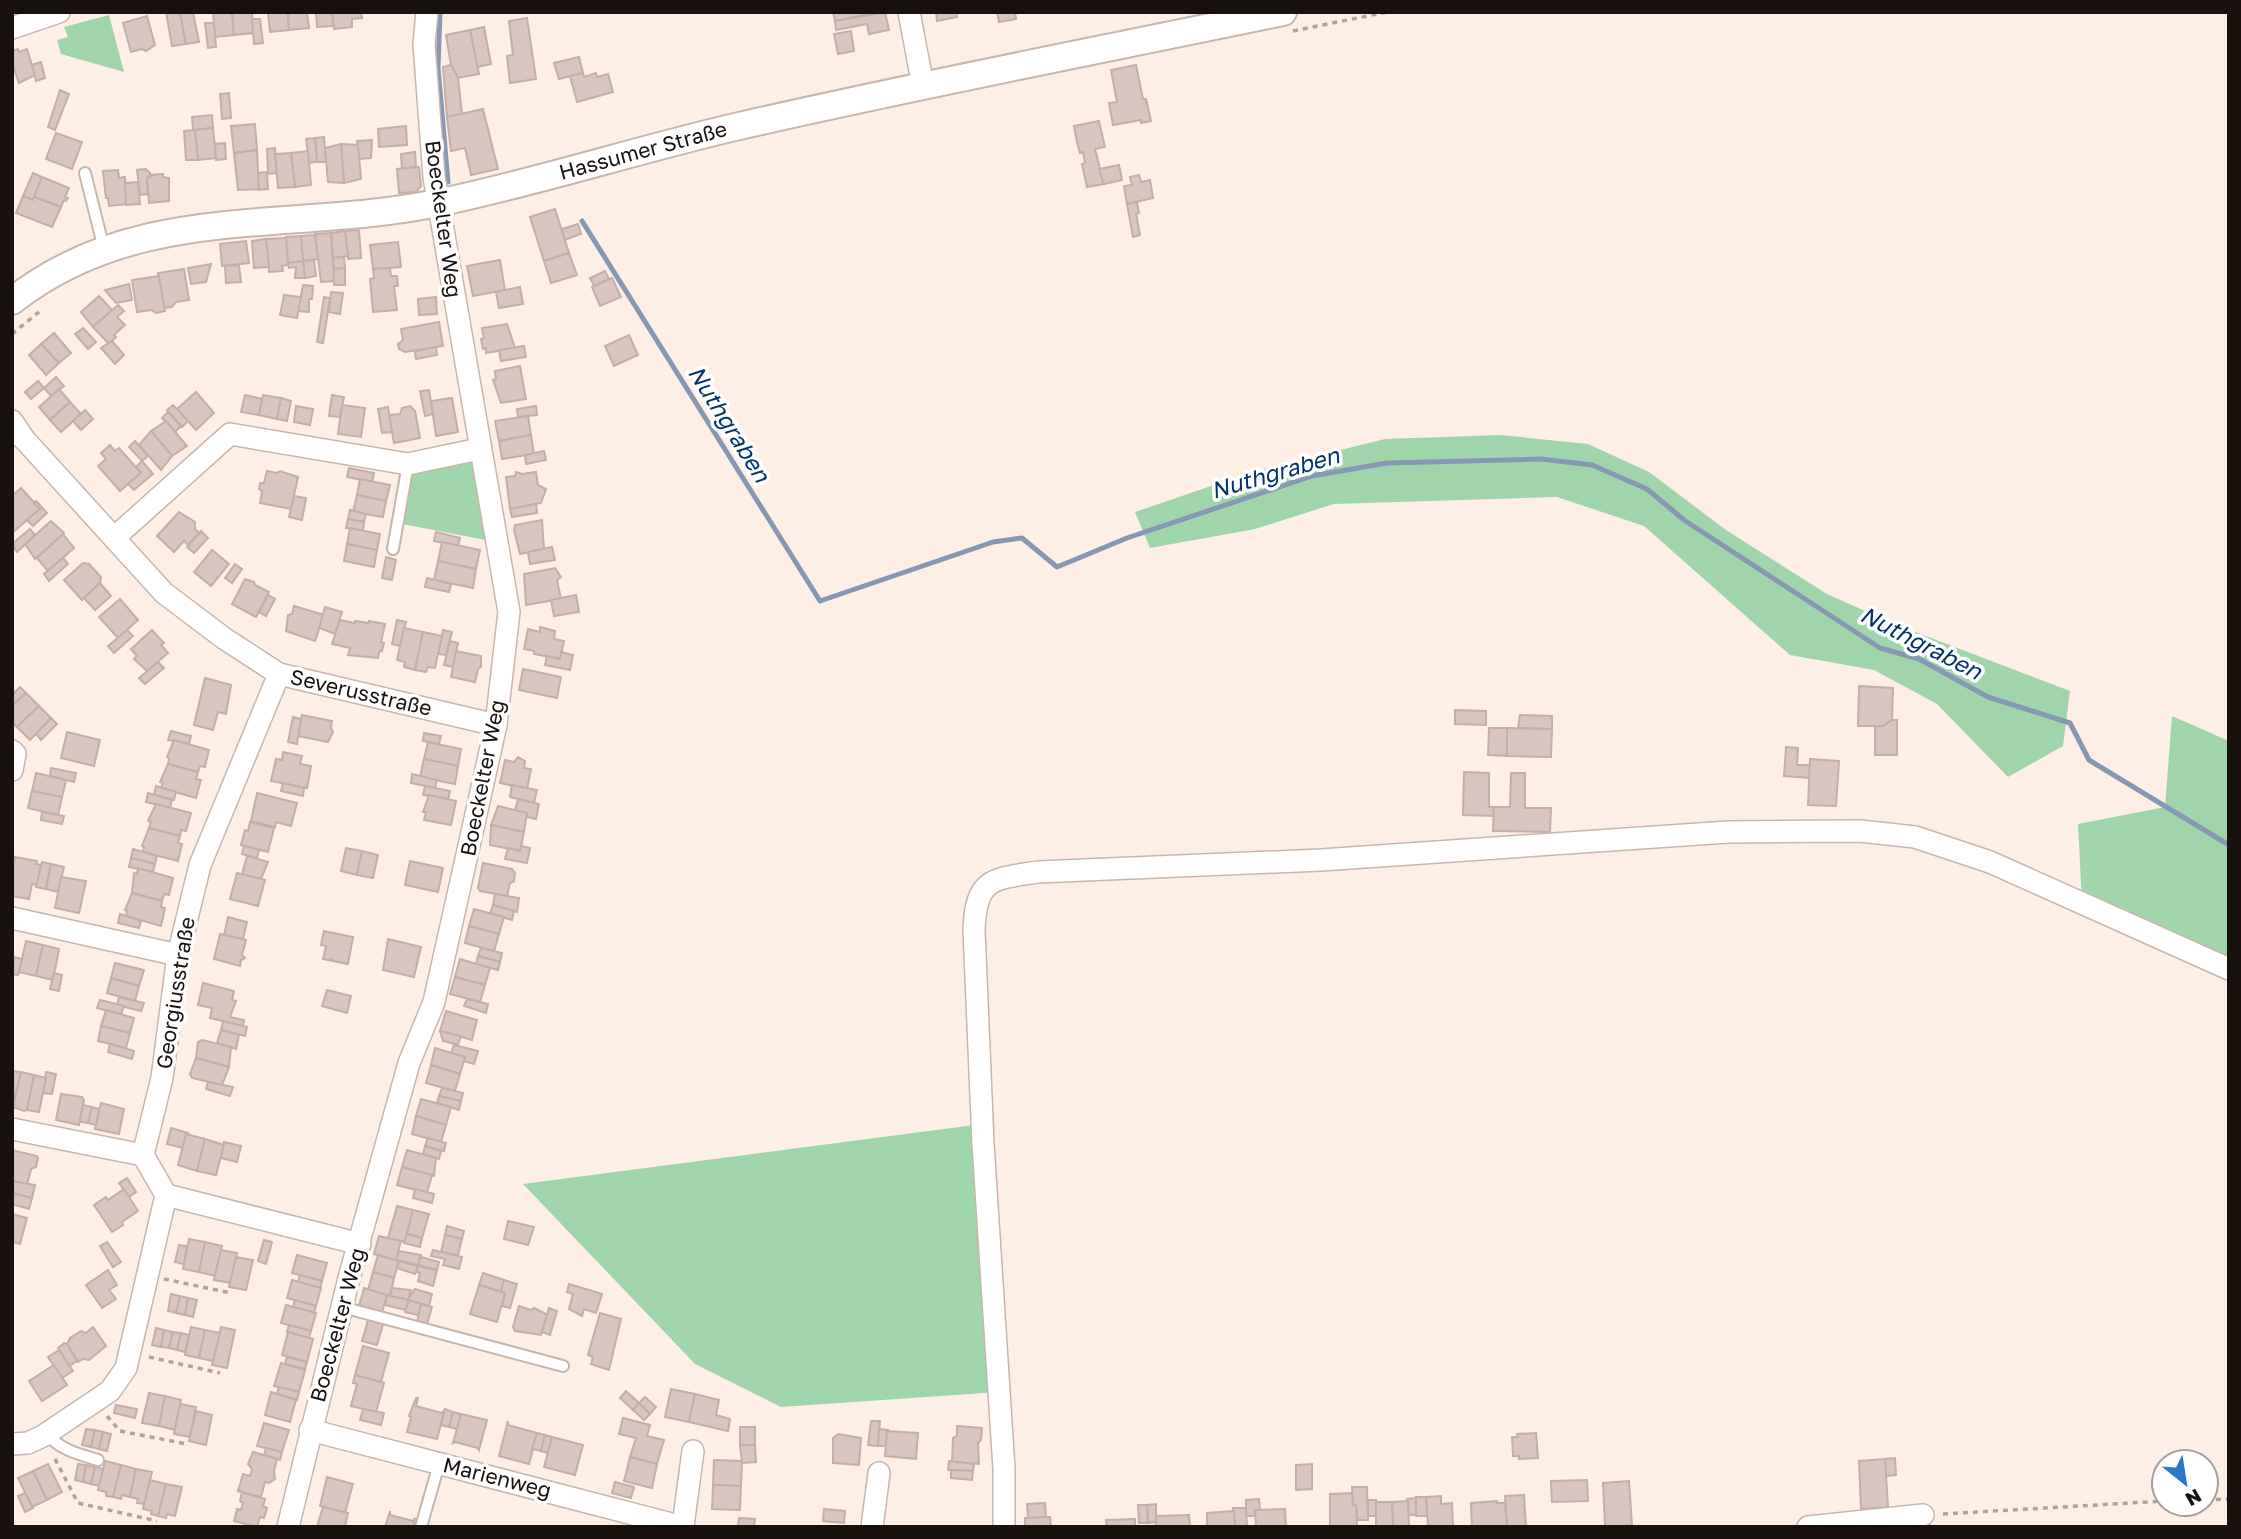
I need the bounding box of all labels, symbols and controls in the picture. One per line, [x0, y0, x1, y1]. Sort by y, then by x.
street label: Hassumer Straße [556, 115, 729, 185]
street label: Boeckelter Weg [420, 138, 468, 299]
water label: Nuthgraben [683, 360, 777, 488]
water label: Nuthgraben [1207, 440, 1343, 504]
water label: Nuthgraben [1856, 600, 1987, 685]
street label: Severusstraße [288, 663, 435, 721]
street label: Boeckelter Weg [454, 697, 510, 858]
street label: Georgiusstraße [150, 915, 200, 1071]
street label: Boeckelter Weg [304, 1245, 370, 1405]
north arrow [2150, 1448, 2220, 1518]
street label: Marienweg [440, 1451, 554, 1503]
text: N [2182, 1485, 2206, 1512]

